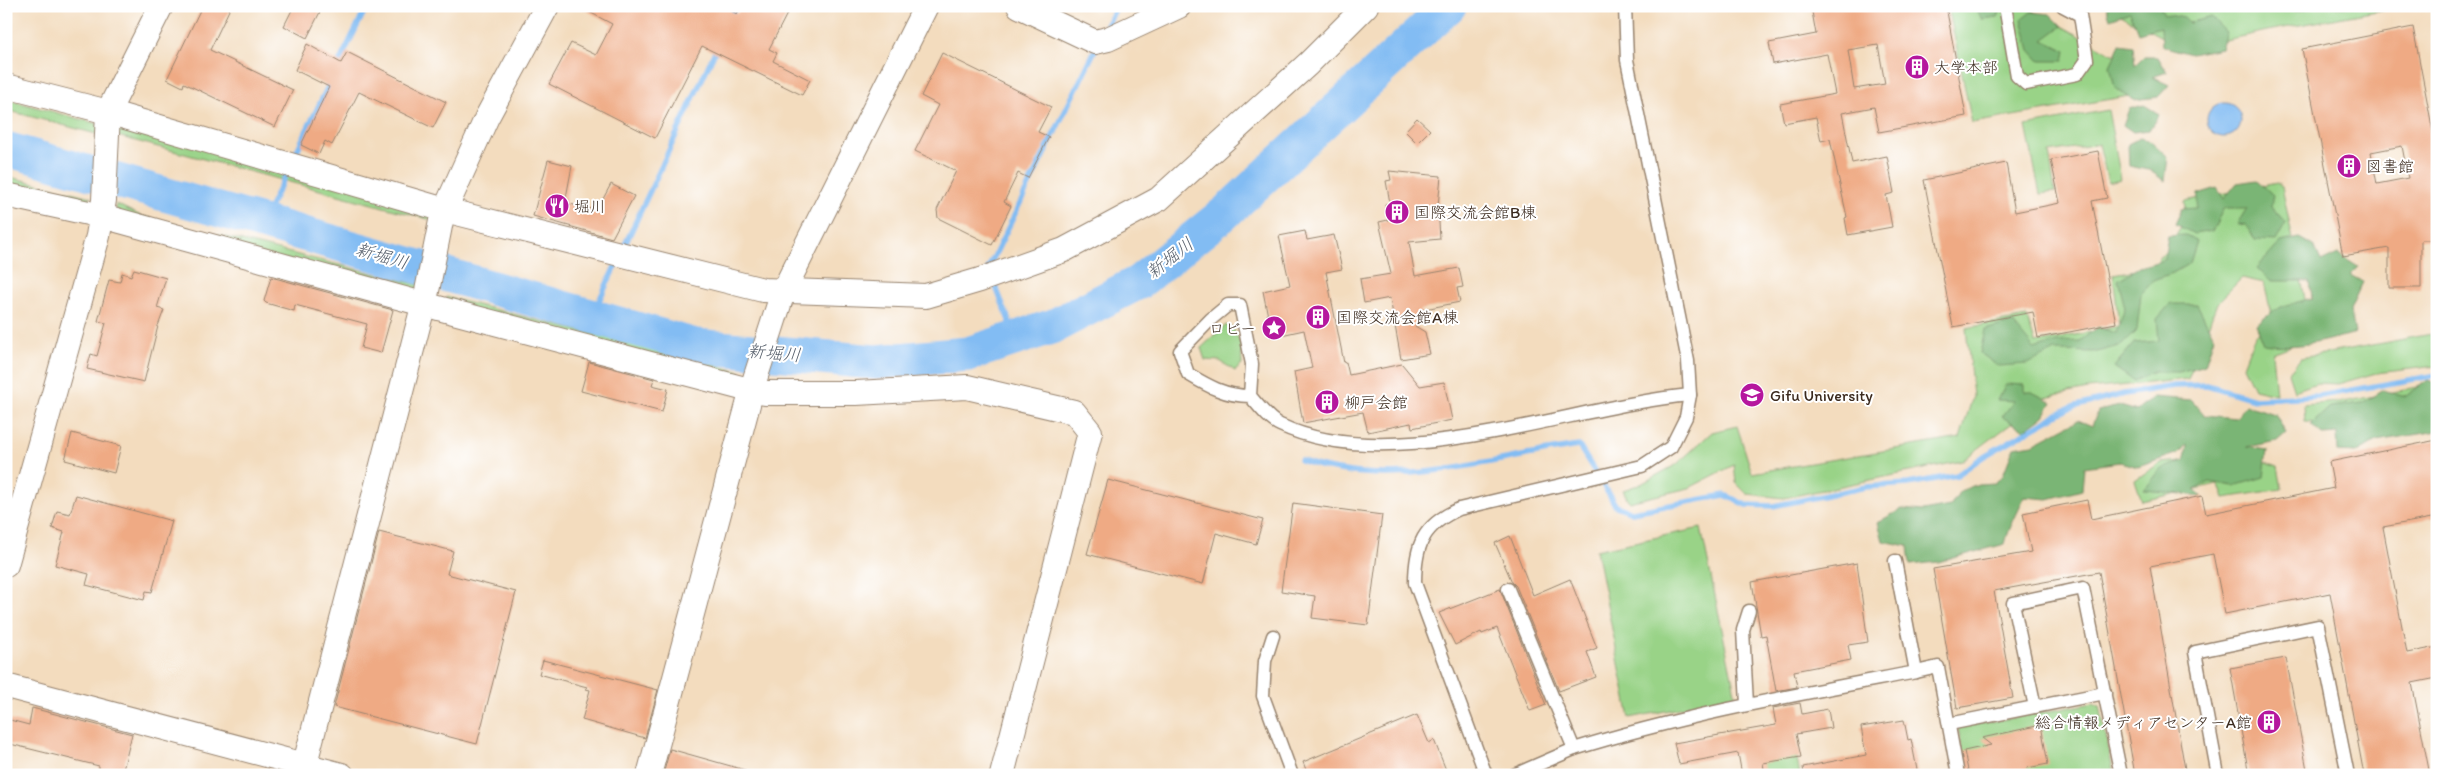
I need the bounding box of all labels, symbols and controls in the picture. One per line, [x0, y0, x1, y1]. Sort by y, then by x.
building icon: 大学本部 [1904, 54, 1930, 80]
place label: 大学本部 [1934, 58, 1998, 77]
building icon: 図書館 [2336, 153, 2362, 179]
place label: 図書館 [2366, 157, 2414, 176]
restaurant icon: 堀川 [544, 193, 570, 219]
place label: 堀川 [574, 197, 606, 216]
building icon: 国際交流会館B棟 [1384, 199, 1410, 225]
place label: 国際交流会館B棟 [1414, 203, 1536, 222]
water label: 新堀川 [1142, 233, 1198, 283]
water label: 新堀川 [353, 238, 411, 274]
building icon: 国際交流会館A棟 [1305, 304, 1331, 330]
place label: 国際交流会館A棟 [1336, 308, 1458, 327]
place icon: ロビー [1261, 315, 1287, 341]
place label: ロビー [1209, 319, 1256, 338]
water label: 新堀川 [746, 340, 802, 366]
school or university icon: Gifu University [1739, 382, 1765, 408]
place label: Gifu University [1770, 386, 1873, 405]
building icon: 柳戸会館 [1314, 389, 1340, 415]
place label: 柳戸会館 [1344, 393, 1408, 412]
building icon: 総合情報メディアセンターA館 [2256, 709, 2282, 735]
place label: 総合情報メディアセンターA館 [2035, 713, 2252, 732]

